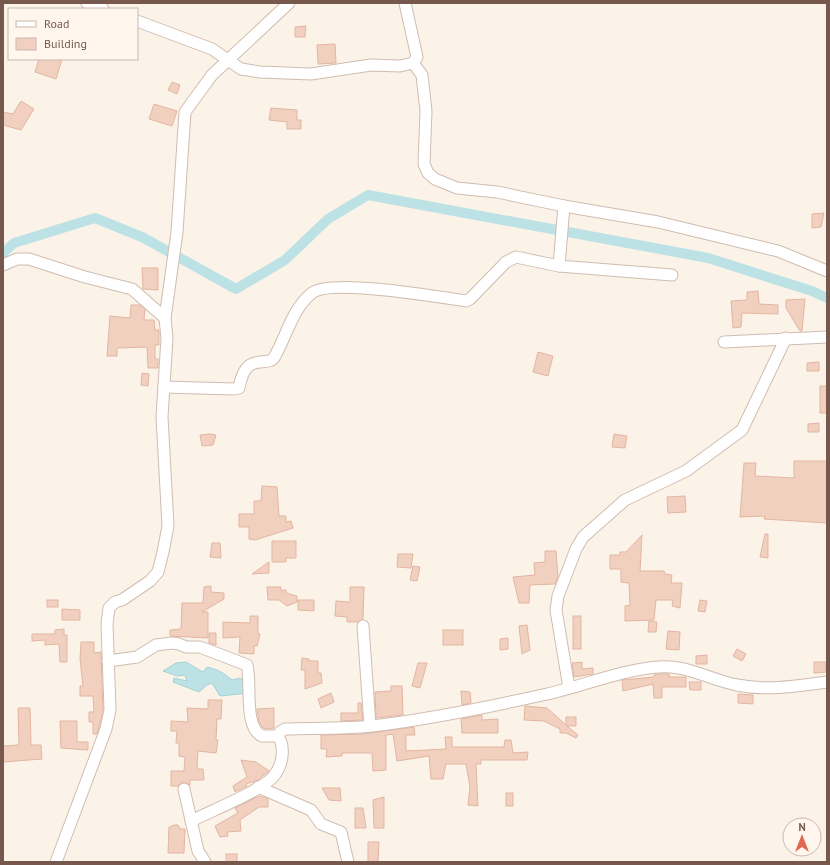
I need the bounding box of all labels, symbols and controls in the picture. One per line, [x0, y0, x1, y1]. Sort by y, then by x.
legend [8, 8, 138, 60]
text: Road [44, 16, 69, 31]
text: Building [44, 36, 87, 51]
north arrow [782, 817, 822, 857]
text: N [798, 820, 806, 834]

